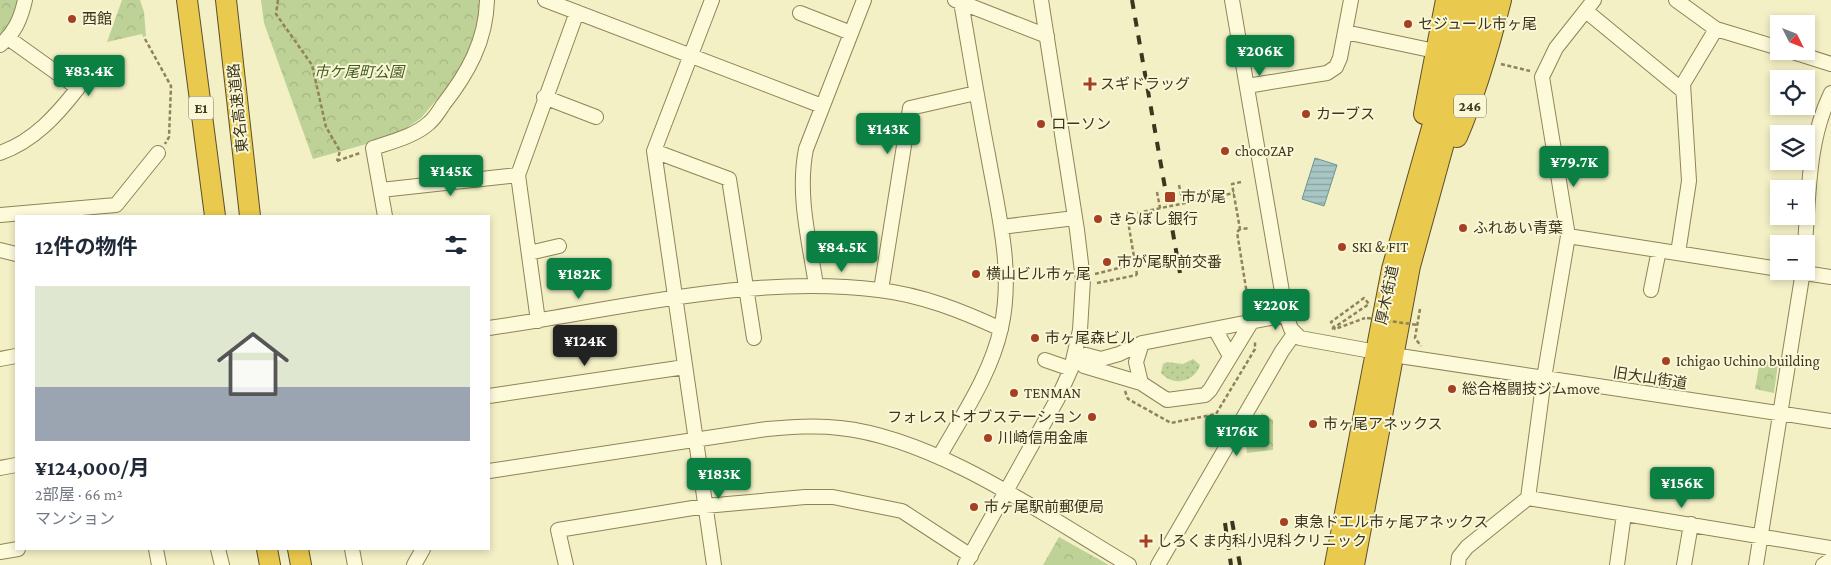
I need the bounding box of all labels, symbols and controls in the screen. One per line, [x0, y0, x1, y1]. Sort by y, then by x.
place label: 西館 [82, 11, 112, 27]
marker: 西館 [66, 13, 78, 25]
north arrow [1770, 15, 1815, 60]
map controls [1770, 15, 1815, 280]
place label: セジュール市ヶ尾 [1418, 16, 1537, 32]
marker: セジュール市ヶ尾 [1402, 18, 1414, 30]
pin: ¥206K [1225, 34, 1295, 77]
text: ¥206K [1237, 42, 1283, 59]
pin: ¥83.4K [48, 54, 130, 97]
text: ¥83.4K [65, 62, 113, 79]
street label: 東名高速道路 [225, 62, 251, 154]
park label: 市ケ尾町公園 [314, 64, 406, 80]
button: locate [1770, 70, 1815, 115]
place label: スギドラッグ [1100, 76, 1190, 92]
marker: スギドラッグ [1084, 78, 1096, 90]
road number: 246 [1454, 94, 1486, 118]
road number: E1 [188, 96, 214, 120]
place label: カーブス [1316, 106, 1375, 122]
marker: カーブス [1300, 108, 1312, 120]
pin: ¥143K [853, 112, 923, 155]
place label: ローソン [1051, 116, 1111, 132]
marker: ローソン [1035, 118, 1047, 130]
text: ¥143K [867, 120, 909, 137]
button: layers [1770, 125, 1815, 170]
place label: chocoZAP [1235, 143, 1294, 159]
marker: chocoZAP [1219, 145, 1231, 157]
pin: ¥79.7K [1533, 146, 1615, 188]
text: ¥79.7K [1550, 153, 1598, 170]
pin: ¥145K [416, 154, 486, 197]
text: ¥145K [430, 162, 472, 179]
button: + [1770, 180, 1815, 225]
place label: 市が尾 [1181, 189, 1226, 205]
marker: 市が尾 [1163, 190, 1177, 204]
place label: きらぼし銀行 [1108, 211, 1198, 227]
marker: きらぼし銀行 [1092, 213, 1104, 225]
place label: ふれあい青葉 [1473, 220, 1563, 236]
marker: ふれあい青葉 [1457, 222, 1469, 234]
pin: ¥84.5K [801, 230, 883, 273]
icon: filters [442, 231, 470, 259]
text: 12件の物件 [35, 235, 138, 259]
button: − [1770, 235, 1815, 280]
text: ¥84.5K [817, 238, 867, 255]
place label: SKI & FIT [1352, 239, 1408, 255]
marker: SKI & FIT [1336, 241, 1348, 253]
place label: 市が尾駅前交番 [1117, 254, 1222, 270]
marker: 市が尾駅前交番 [1101, 256, 1113, 268]
pin: ¥182K [544, 258, 614, 300]
street label: 厚木街道 [1373, 264, 1401, 326]
text: ¥182K [558, 265, 600, 282]
place label: 横山ビル市ヶ尾 [986, 266, 1091, 282]
marker: 横山ビル市ヶ尾 [970, 268, 982, 280]
pin: ¥220K [1241, 288, 1311, 331]
text: ¥220K [1254, 296, 1298, 313]
icon: home [208, 319, 298, 409]
pin: ¥124K [550, 324, 620, 367]
place label: 市ヶ尾森ビル [1045, 330, 1135, 346]
text: ¥124K [564, 332, 606, 349]
marker: 市ヶ尾森ビル [1029, 332, 1041, 344]
place label: Ichigao Uchino building [1676, 353, 1820, 370]
marker: Ichigao Uchino building [1660, 355, 1672, 367]
street label: 旧大山街道 [1612, 364, 1688, 392]
place label: 総合格闘技ジムmove [1462, 381, 1600, 397]
marker: 総合格闘技ジムmove [1446, 383, 1458, 395]
place label: TENMAN [1024, 385, 1081, 401]
marker: TENMAN [1008, 387, 1020, 399]
place label: フォレストオブステーション [887, 409, 1082, 425]
marker: フォレストオブステーション [1086, 411, 1098, 423]
pin: ¥176K [1202, 414, 1272, 457]
place label: 市ヶ尾アネックス [1323, 416, 1443, 432]
marker: 市ヶ尾アネックス [1307, 418, 1319, 430]
text: ¥176K [1216, 422, 1258, 439]
place label: 川崎信用金庫 [998, 430, 1088, 446]
marker: 川崎信用金庫 [982, 432, 994, 444]
text: ¥124,000/月 [35, 456, 150, 480]
pin: ¥183K [684, 458, 754, 500]
text: ¥183K [698, 465, 740, 482]
pin: ¥156K [1647, 466, 1717, 509]
text: ¥156K [1661, 474, 1703, 491]
text: 2部屋 · 66 m² [35, 486, 123, 503]
place label: 市ヶ尾駅前郵便局 [984, 499, 1104, 515]
marker: 市ヶ尾駅前郵便局 [968, 501, 980, 513]
text: マンション [35, 510, 115, 527]
place label: 東急ドエル市ヶ尾アネックス [1294, 514, 1489, 530]
marker: 東急ドエル市ヶ尾アネックス [1278, 516, 1290, 528]
place label: しろくま内科小児科クリニック [1157, 533, 1367, 549]
marker: しろくま内科小児科クリニック [1139, 534, 1153, 548]

